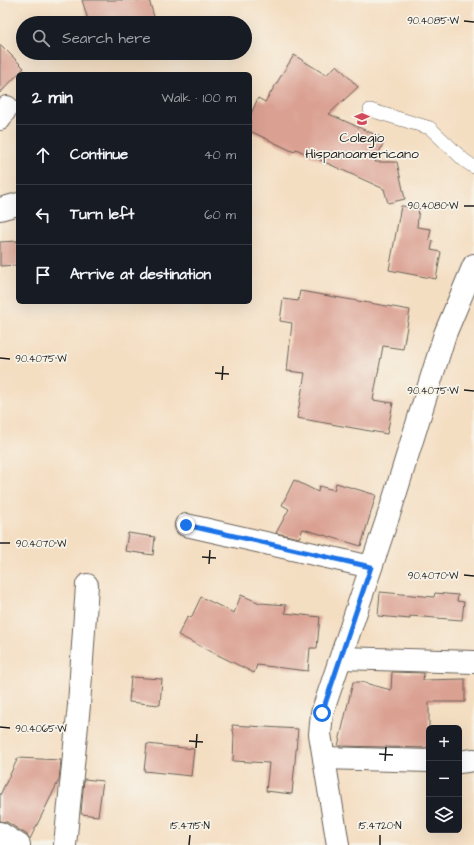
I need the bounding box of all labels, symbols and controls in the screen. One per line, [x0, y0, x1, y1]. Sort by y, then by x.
text: 90.4085°W [407, 14, 459, 28]
search box [16, 16, 252, 60]
icon: search [30, 27, 52, 49]
text: Search here [62, 28, 151, 49]
text: 2 min [32, 86, 73, 110]
text: Walk · 100 m [162, 89, 236, 107]
school or university icon: Colegio Hispanoamericano [353, 110, 371, 128]
place label: Colegio Hispanoamericano [305, 128, 419, 164]
icon: ahead [32, 144, 54, 166]
text: Continue [70, 144, 128, 165]
text: 40 m [204, 146, 236, 164]
text: 90.4080°W [408, 199, 459, 213]
icon: left [32, 204, 54, 226]
text: Turn left [70, 204, 134, 225]
text: 60 m [204, 206, 236, 224]
icon: arrive [32, 264, 54, 286]
text: Arrive at destination [70, 264, 211, 285]
text: 90.4075°W [15, 352, 67, 366]
text: 90.4075°W [407, 384, 459, 398]
route end [177, 516, 195, 534]
text: 90.4070°W [16, 537, 67, 551]
text: 90.4070°W [408, 569, 459, 583]
route start [313, 704, 331, 722]
text: 90.4065°W [15, 722, 67, 736]
map controls [426, 725, 462, 833]
button: + [426, 725, 462, 761]
button: − [426, 761, 462, 797]
button: layers [426, 797, 462, 833]
text: 15.4715°N [170, 819, 210, 833]
text: 15.4720°N [358, 819, 402, 833]

